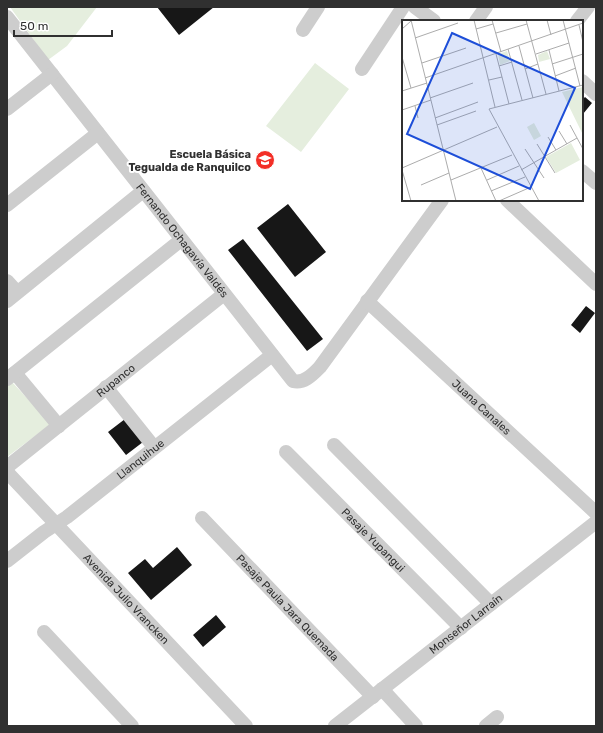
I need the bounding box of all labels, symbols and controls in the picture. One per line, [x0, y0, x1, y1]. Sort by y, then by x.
scale bar [14, 12, 112, 38]
text: 50 m [20, 19, 48, 33]
inset map [402, 20, 583, 201]
place label: Escuela Básica Tegualda de Ranquilco [129, 148, 251, 174]
school or university icon: Escuela Básica Tegualda de Ranquilco [254, 149, 276, 171]
street label: Fernando Ochagavía Valdés [133, 181, 231, 301]
street label: Rupanco [94, 361, 138, 400]
street label: Juana Canales [449, 377, 514, 438]
street label: Llanquihue [114, 437, 167, 482]
street label: Pasaje Yupangui [339, 506, 407, 575]
street label: Avenida Julio Vrancken [80, 551, 172, 647]
street label: Pasaje Paula Jara Quemada [233, 552, 341, 664]
street label: Monseñor Larraín [427, 592, 505, 657]

